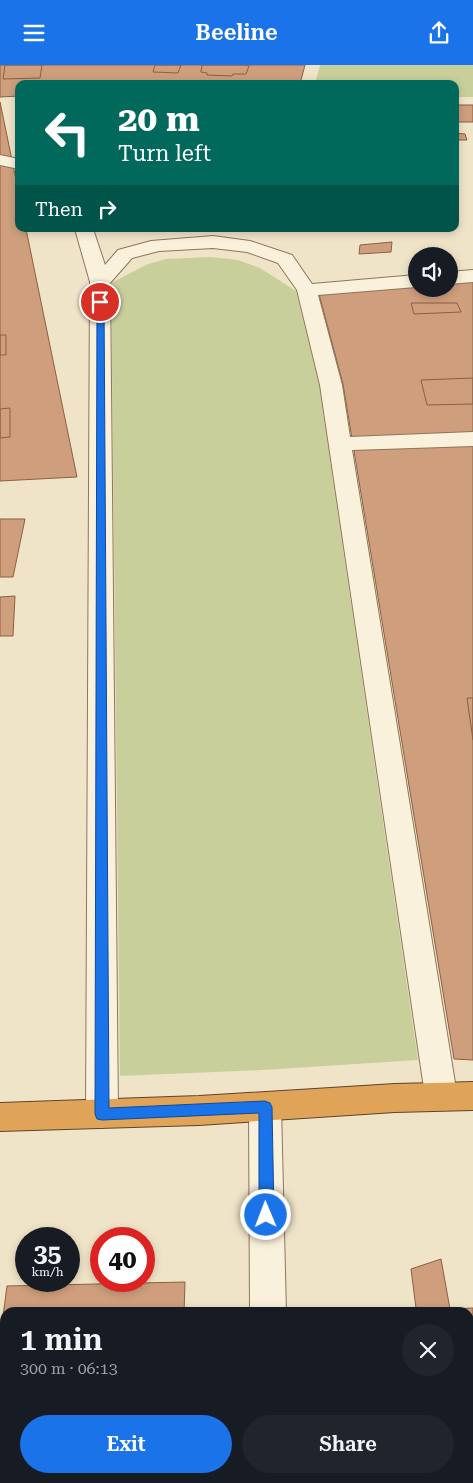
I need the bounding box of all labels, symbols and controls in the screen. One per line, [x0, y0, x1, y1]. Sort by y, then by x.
icon: menu [20, 19, 48, 47]
icon: share [425, 19, 453, 47]
text: Beeline [195, 20, 278, 45]
text: 20 m [118, 99, 200, 140]
icon: left [35, 100, 100, 165]
text: Turn left [118, 141, 211, 166]
icon: right [93, 195, 121, 223]
text: Then [35, 198, 83, 221]
map controls [408, 247, 458, 297]
button: sound [408, 247, 458, 297]
pin [79, 281, 121, 323]
icon: arrive [86, 288, 114, 316]
position arrow [239, 1188, 291, 1240]
speed limit sign: 40 [90, 1227, 155, 1292]
text: 35 [33, 1239, 62, 1268]
text: km/h [31, 1265, 64, 1279]
text: 1 min [20, 1322, 103, 1357]
button: close [402, 1324, 454, 1376]
text: 300 m · 06:13 [20, 1359, 118, 1378]
button: Exit [20, 1415, 232, 1473]
button: Share [242, 1415, 454, 1473]

